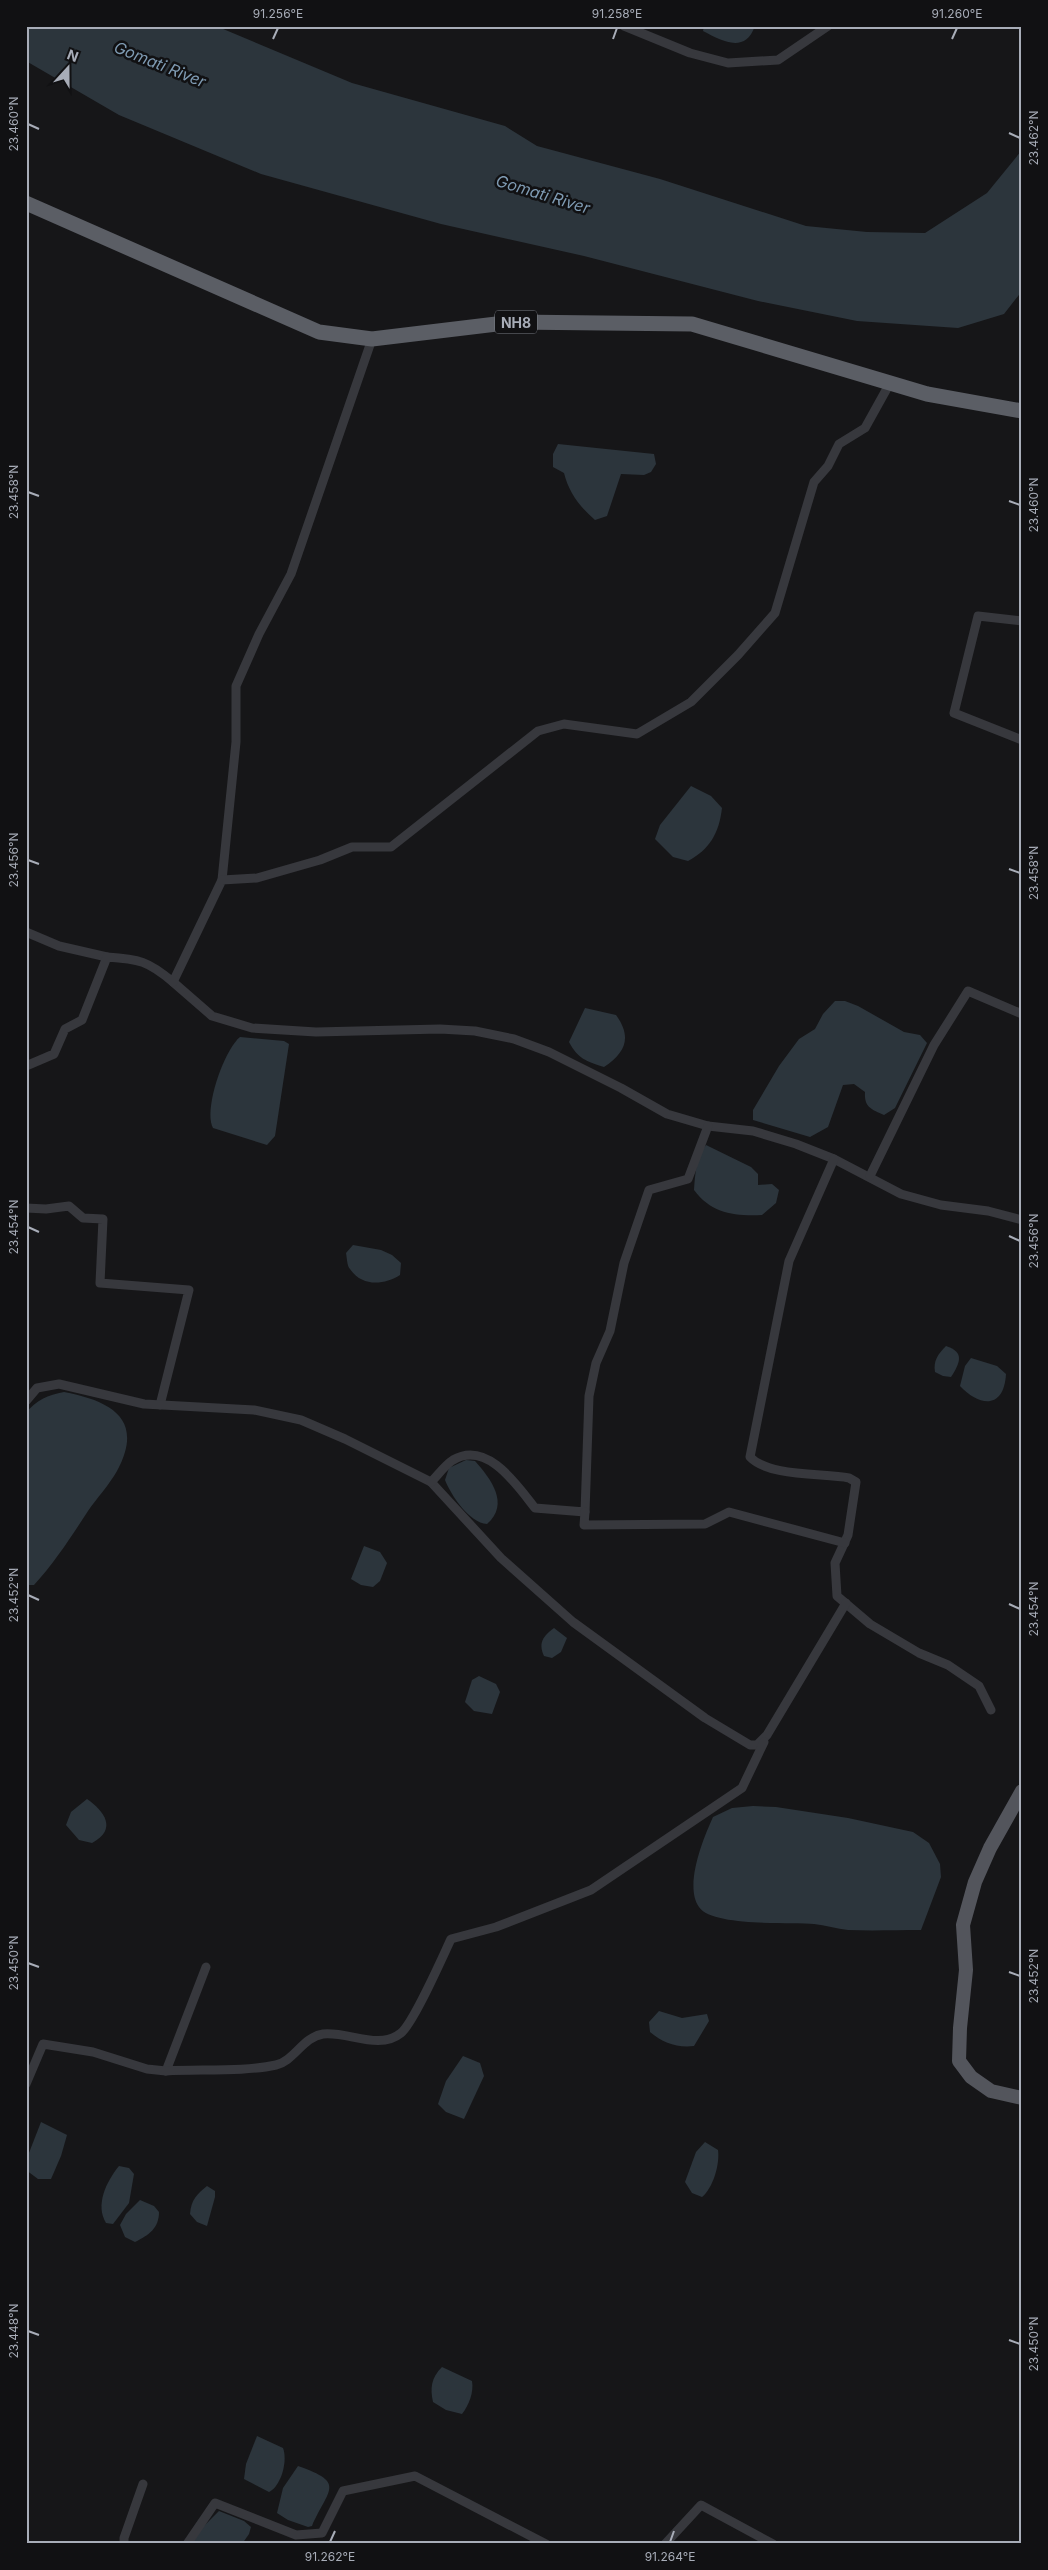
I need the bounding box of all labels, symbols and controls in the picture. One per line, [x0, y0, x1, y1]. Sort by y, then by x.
text: 91.256°E [253, 6, 303, 21]
text: 91.258°E [592, 6, 642, 21]
text: 91.260°E [932, 6, 982, 21]
water label: Gomati River [111, 37, 210, 92]
north arrow [42, 42, 92, 92]
text: N [65, 46, 81, 65]
text: 23.460°N [6, 96, 21, 152]
text: 23.462°N [1026, 111, 1041, 165]
water label: Gomati River [494, 170, 593, 218]
road number: NH8 [495, 311, 537, 334]
text: 23.458°N [6, 465, 21, 519]
text: 23.460°N [1026, 477, 1041, 533]
text: 23.456°N [6, 833, 21, 887]
text: 23.458°N [1026, 846, 1041, 900]
text: 23.454°N [6, 1200, 21, 1255]
text: 23.456°N [1026, 1214, 1041, 1268]
text: 23.452°N [6, 1568, 21, 1622]
text: 23.454°N [1026, 1582, 1041, 1637]
text: 23.450°N [6, 1935, 21, 1991]
text: 23.452°N [1026, 1949, 1041, 2003]
text: 23.448°N [6, 2303, 21, 2359]
text: 23.450°N [1026, 2316, 1041, 2372]
text: 91.262°E [305, 2549, 355, 2564]
text: 91.264°E [645, 2549, 695, 2564]

